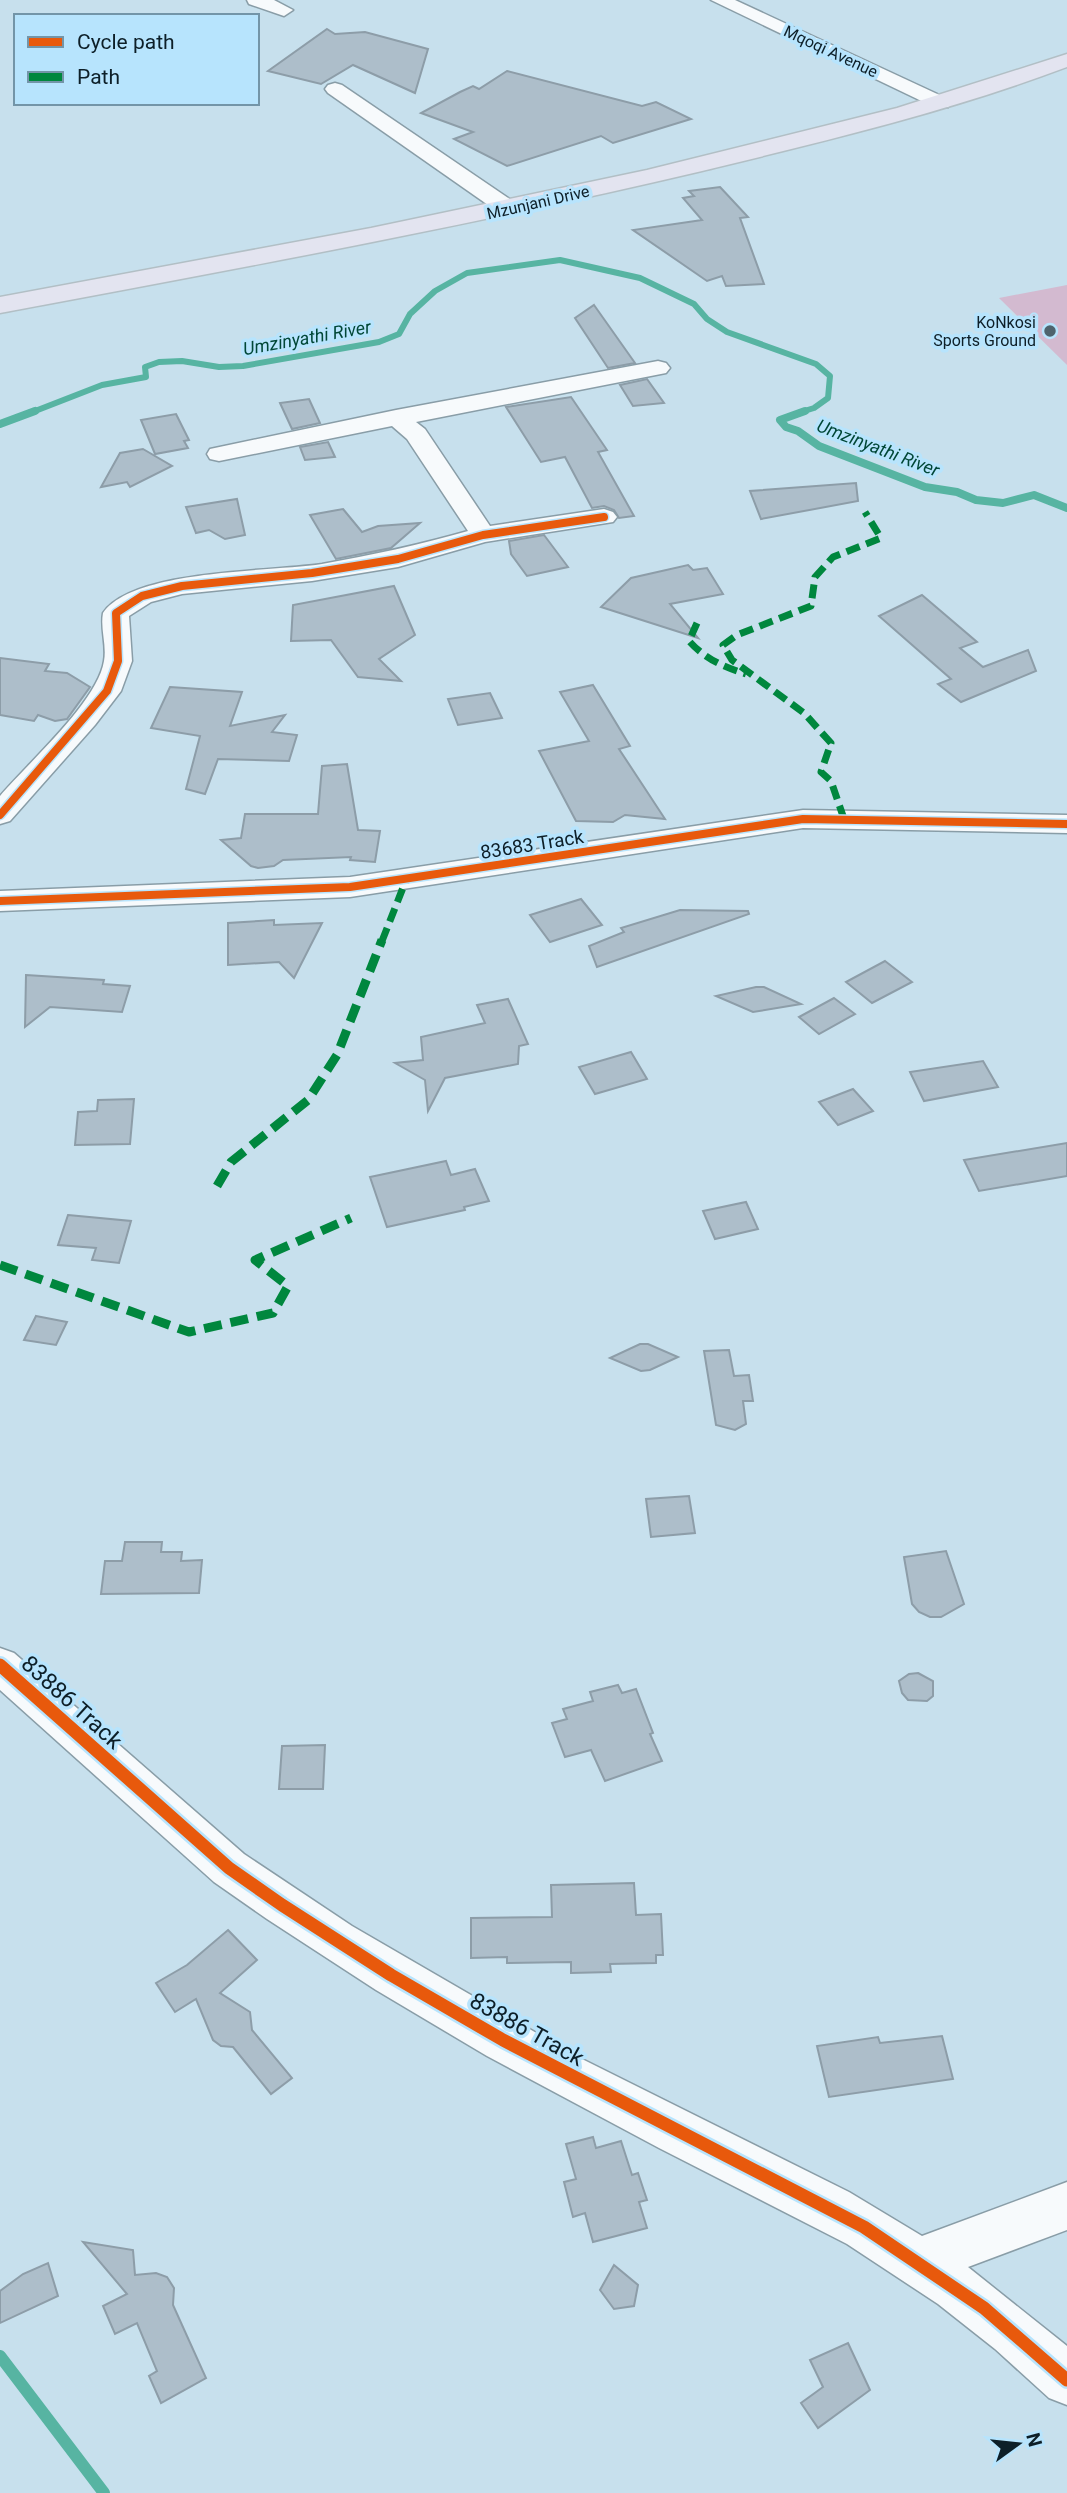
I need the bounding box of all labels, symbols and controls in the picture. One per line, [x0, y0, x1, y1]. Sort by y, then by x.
legend [14, 14, 259, 105]
street label: Mqoqi Avenue [781, 21, 881, 82]
text: Cycle path [77, 30, 175, 54]
text: Path [77, 65, 120, 89]
street label: Mzunjani Drive [485, 181, 591, 224]
place label: KoNkosi Sports Ground [933, 313, 1036, 350]
water label: Umzinyathi River [241, 316, 373, 359]
marker: KoNkosi Sports Ground [1042, 323, 1058, 339]
water label: Umzinyathi River [814, 415, 943, 481]
street label: 83683 Track [479, 825, 586, 864]
street label: 83886 Track [16, 1650, 128, 1755]
street label: 83886 Track [465, 1987, 589, 2072]
north arrow [983, 2409, 1053, 2479]
text: N [1021, 2430, 1047, 2449]

